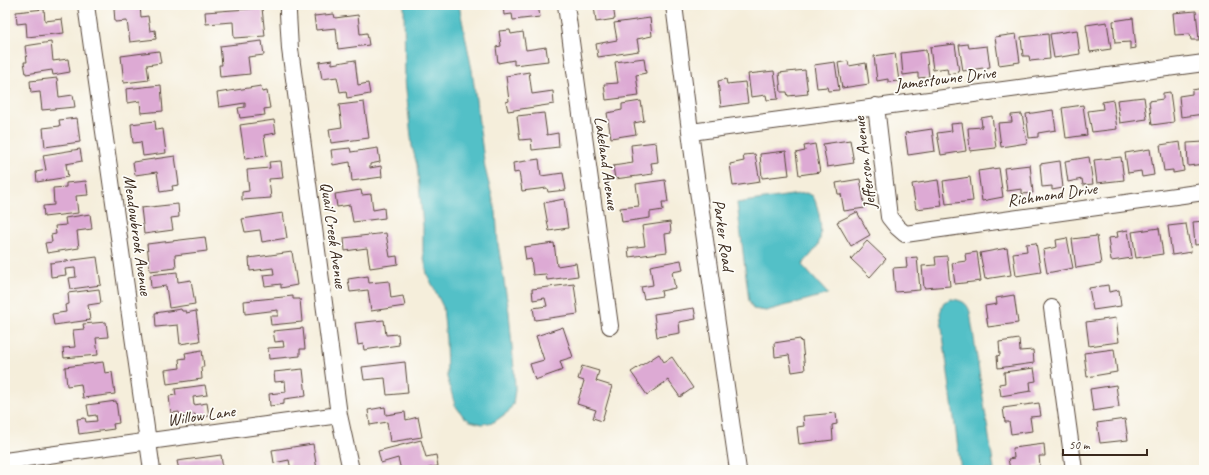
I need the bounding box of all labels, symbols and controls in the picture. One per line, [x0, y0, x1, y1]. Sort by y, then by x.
street label: Jamestowne Drive [893, 62, 998, 95]
street label: Jefferson Avenue [848, 114, 881, 212]
street label: Lakeland Avenue [590, 115, 624, 212]
street label: Meadowbrook Avenue [119, 174, 157, 298]
street label: Richmond Drive [1006, 178, 1100, 211]
street label: Quail Creek Avenue [316, 181, 352, 291]
street label: Parker Road [708, 198, 739, 274]
street label: Willow Lane [166, 400, 238, 431]
scale bar [1063, 431, 1147, 457]
text: 50 m [1069, 437, 1091, 453]

